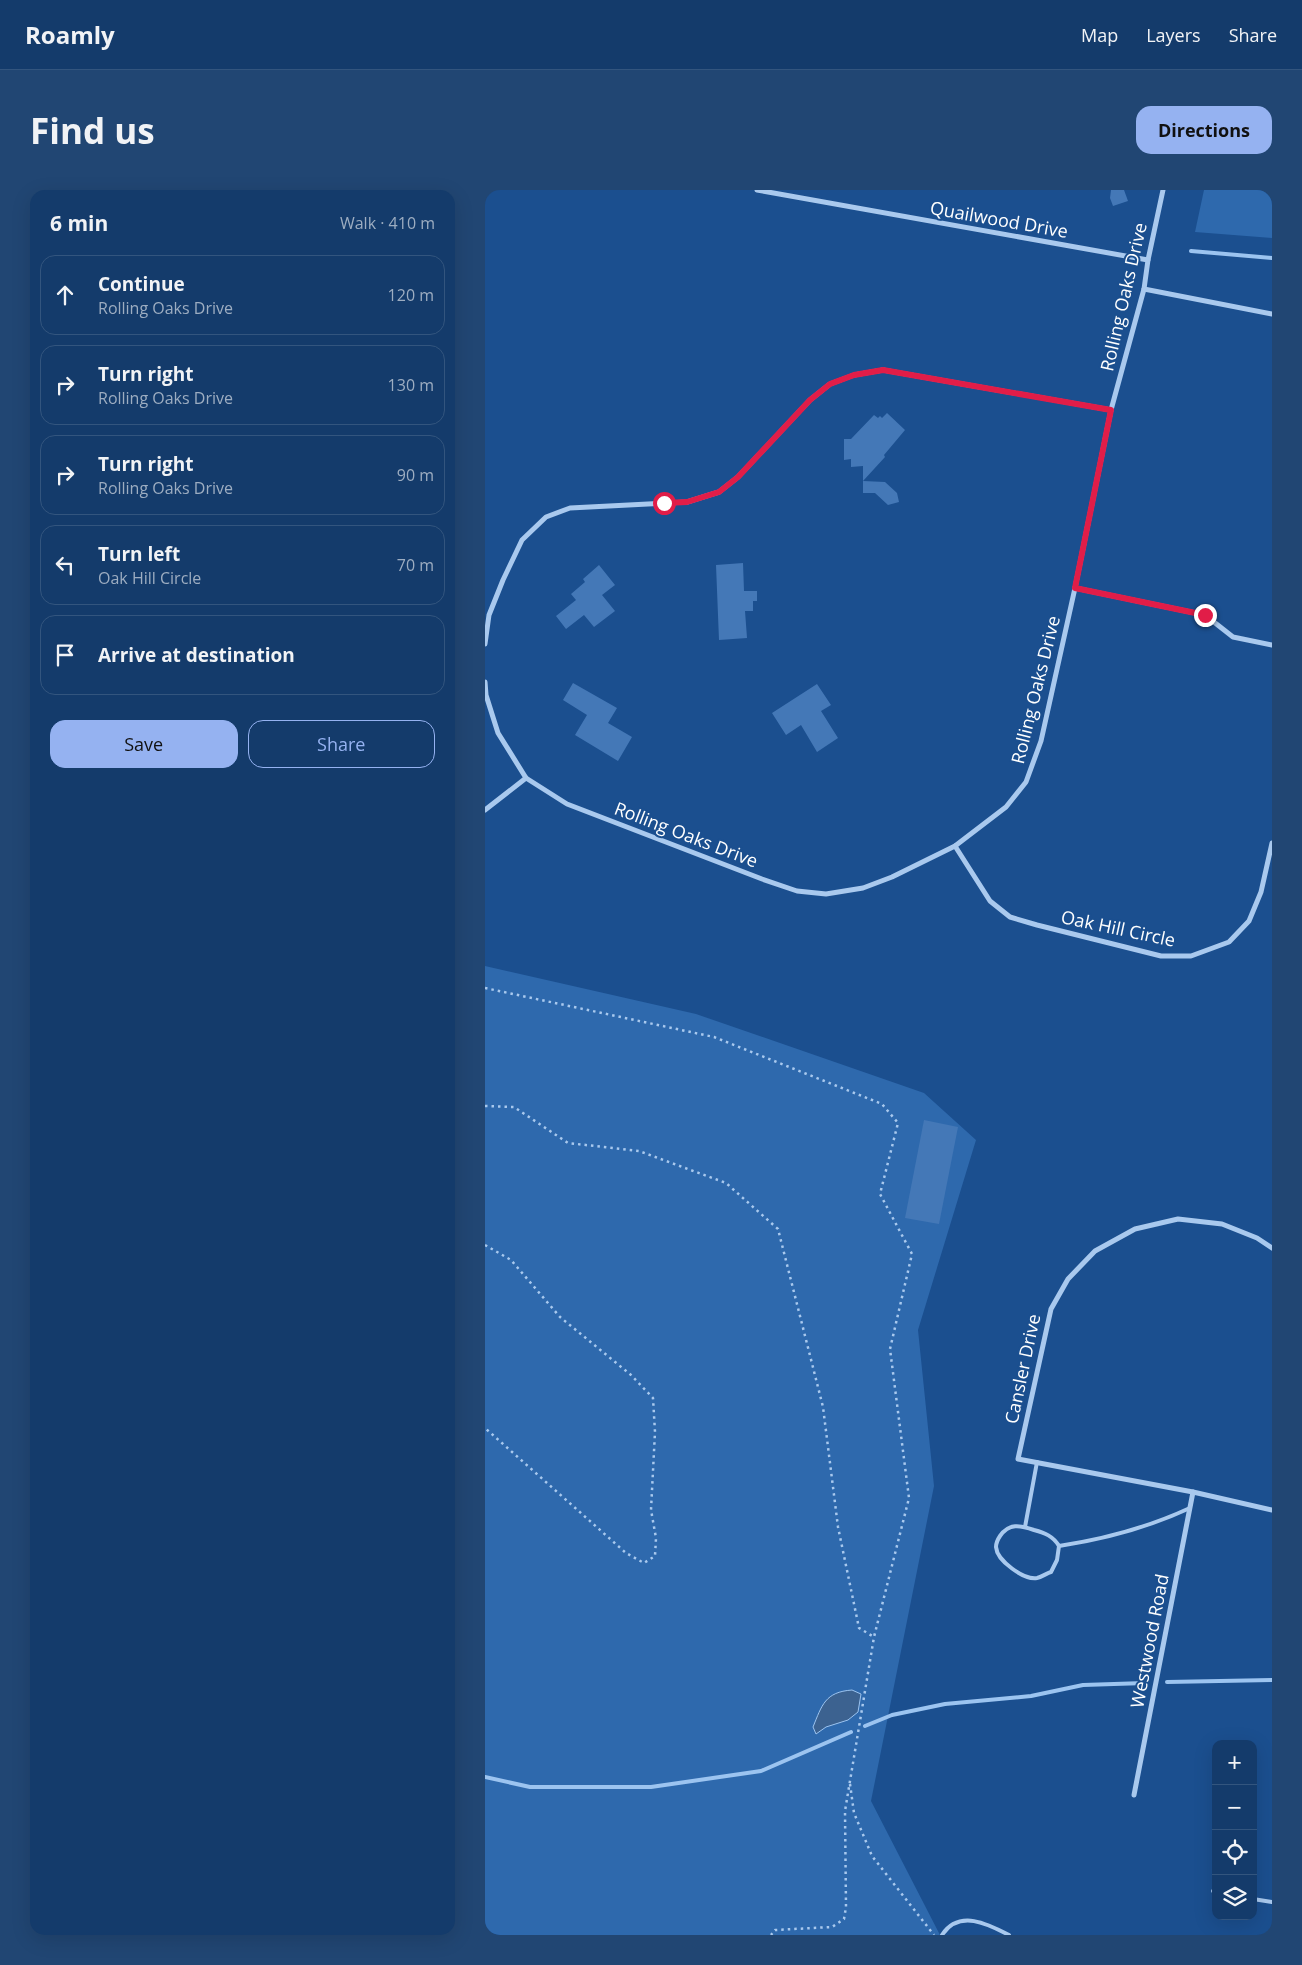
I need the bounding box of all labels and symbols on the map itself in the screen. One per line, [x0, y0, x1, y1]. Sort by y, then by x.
street label: Quailwood Drive [928, 195, 1070, 243]
street label: Rolling Oaks Drive [1094, 220, 1152, 373]
route start [653, 492, 676, 515]
route end [1194, 604, 1217, 627]
street label: Rolling Oaks Drive [1005, 613, 1065, 766]
street label: Rolling Oaks Drive [611, 796, 762, 872]
street label: Oak Hill Circle [1059, 904, 1178, 952]
street label: Cansler Drive [999, 1312, 1045, 1426]
street label: Westwood Road [1124, 1572, 1174, 1710]

